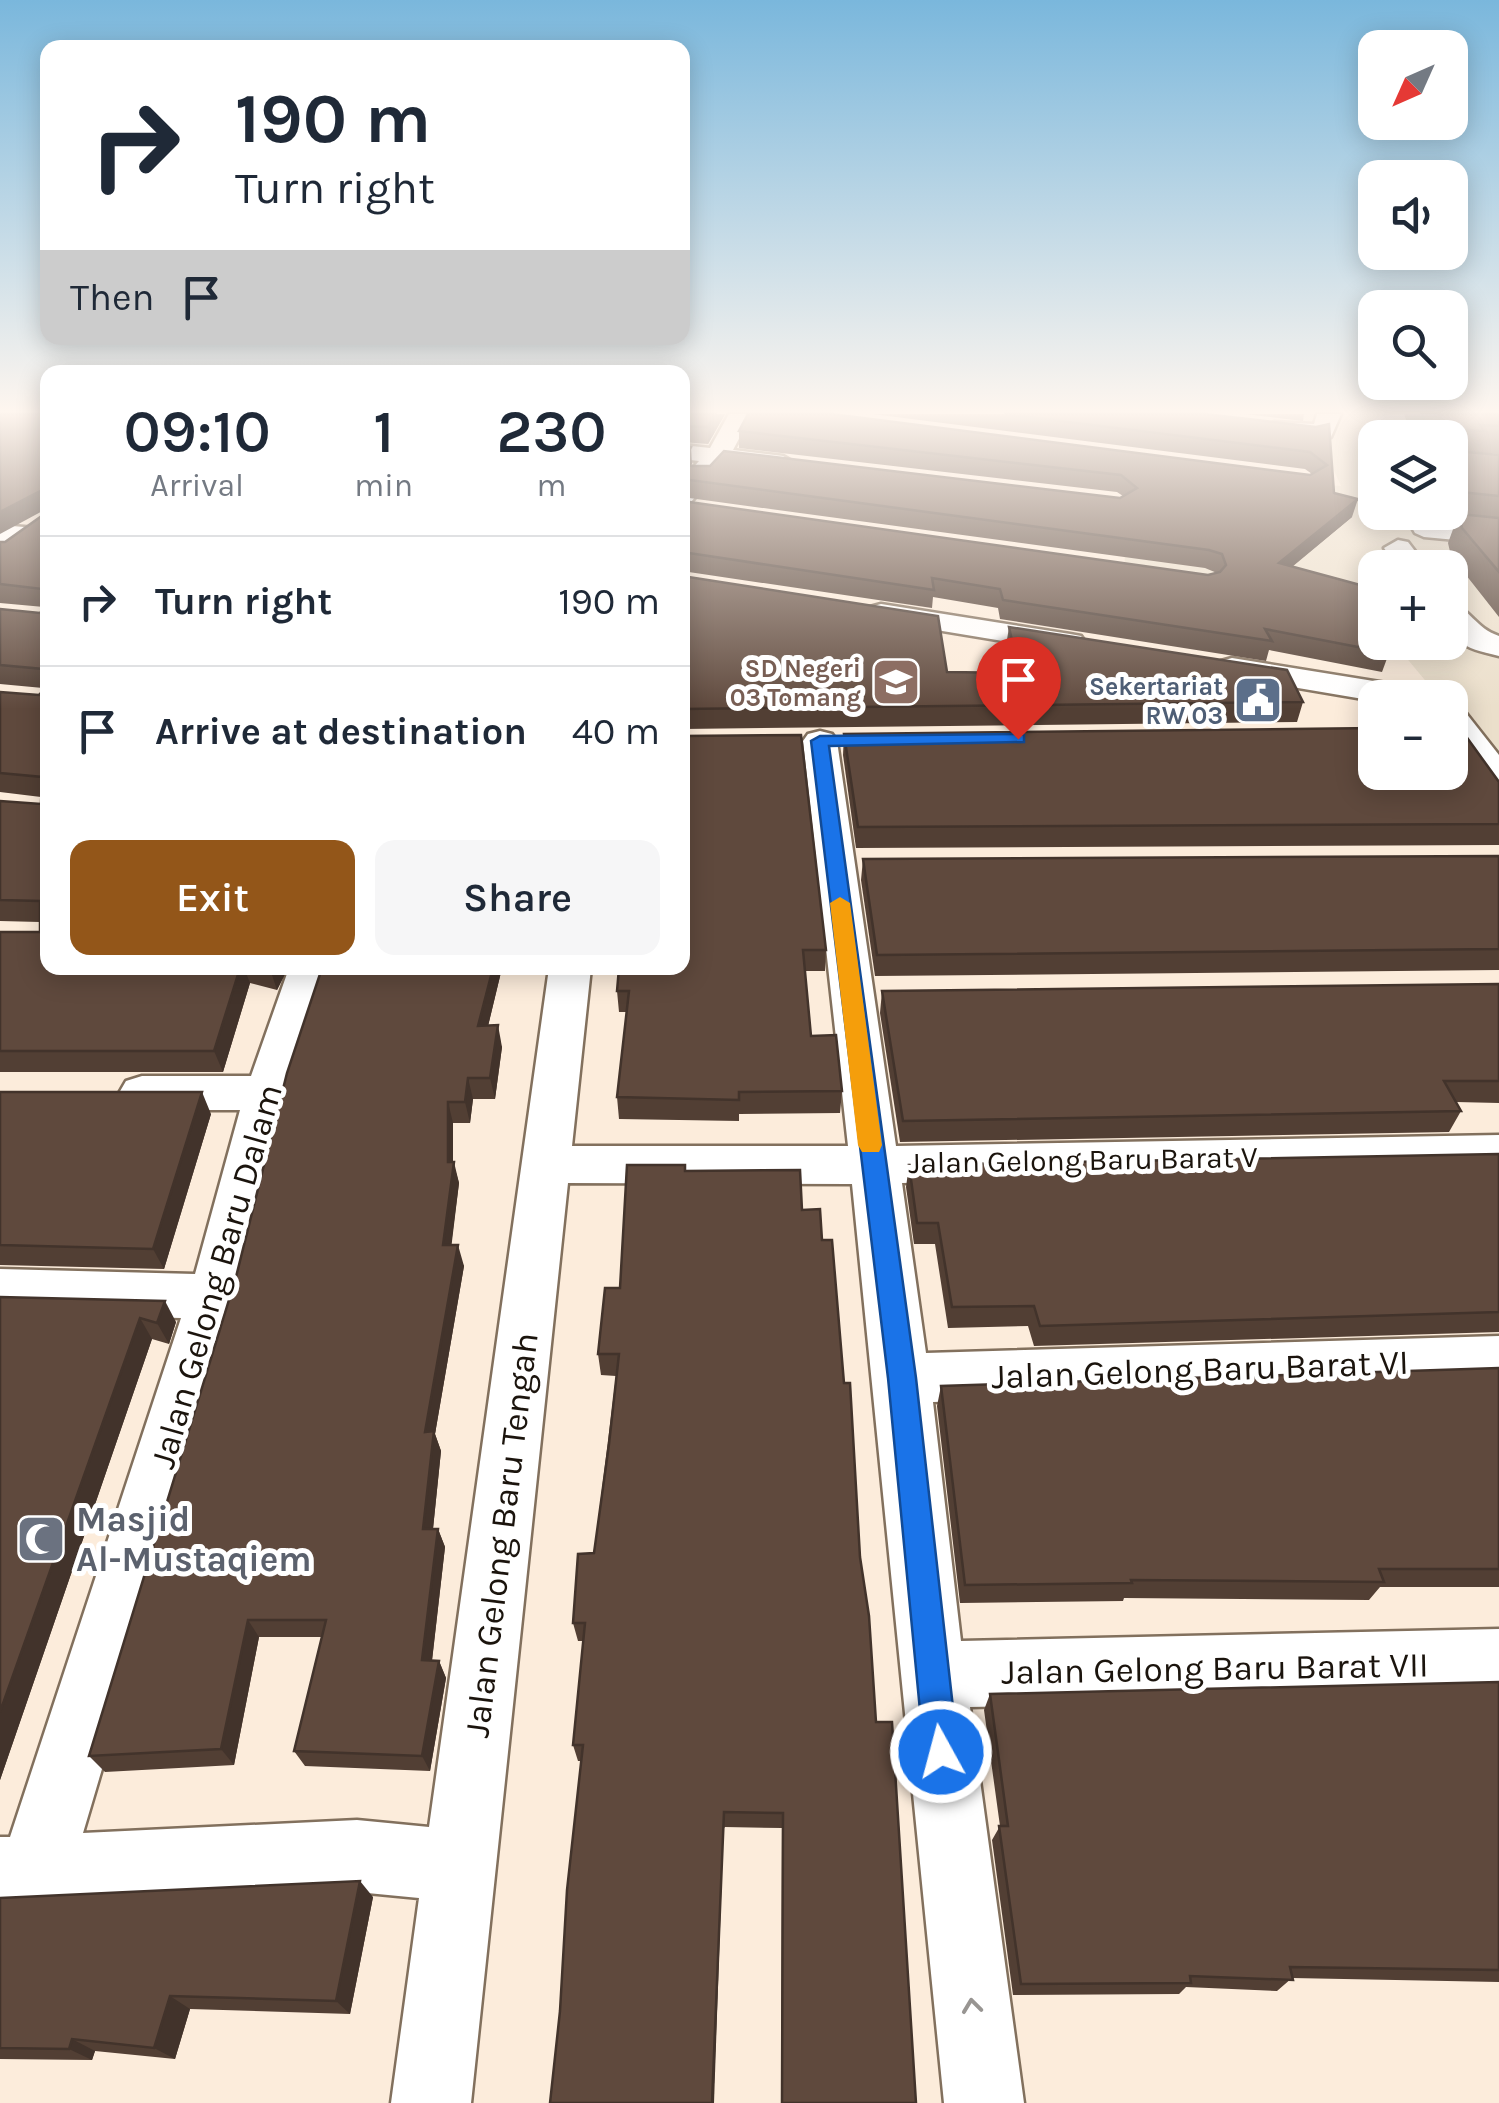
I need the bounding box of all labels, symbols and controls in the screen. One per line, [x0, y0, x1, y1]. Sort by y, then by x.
north arrow [1358, 30, 1468, 140]
map controls [1358, 30, 1468, 790]
text: 190 m [235, 78, 431, 160]
icon: right [70, 80, 200, 210]
button: sound [1358, 160, 1468, 270]
text: Turn right [235, 162, 435, 214]
icon: arrive [174, 270, 229, 325]
text: Then [70, 275, 154, 320]
button: search [1358, 290, 1468, 400]
text: 09:10 [123, 397, 271, 467]
text: 1 [373, 397, 394, 467]
text: 230 [497, 397, 607, 467]
button: layers [1358, 420, 1468, 530]
text: Arrival [150, 467, 244, 504]
text: min [354, 467, 413, 504]
text: m [537, 467, 566, 504]
button: + [1358, 550, 1468, 660]
icon: right [70, 574, 125, 629]
text: Turn right [155, 579, 332, 624]
text: 190 m [558, 579, 660, 624]
pin [976, 637, 1061, 740]
icon: arrive [991, 652, 1046, 707]
place label: SD Negeri 03 Tomang [730, 654, 861, 712]
school or university icon: SD Negeri 03 Tomang [870, 656, 922, 708]
place label: Sekertariat RW 03 [1089, 672, 1223, 730]
public building icon: Sekertariat RW 03 [1232, 674, 1284, 726]
button: − [1358, 680, 1468, 790]
icon: arrive [70, 704, 125, 759]
text: Arrive at destination [155, 709, 527, 754]
text: 40 m [572, 709, 660, 754]
button: Exit [70, 840, 355, 955]
button: Share [375, 840, 660, 955]
street label: Jalan Gelong Baru Dalam [142, 1079, 291, 1473]
street label: Jalan Gelong Baru Barat V [908, 1139, 1258, 1181]
street label: Jalan Gelong Baru Tengah [456, 1330, 547, 1740]
street label: Jalan Gelong Baru Barat VI [991, 1342, 1409, 1397]
place label: Masjid Al-Mustaqiem [76, 1499, 312, 1581]
mosque icon: Masjid Al-Mustaqiem [15, 1513, 67, 1565]
street label: Jalan Gelong Baru Barat VII [1001, 1644, 1429, 1693]
position arrow [889, 1700, 993, 1804]
one-way arrow [962, 1998, 983, 2014]

